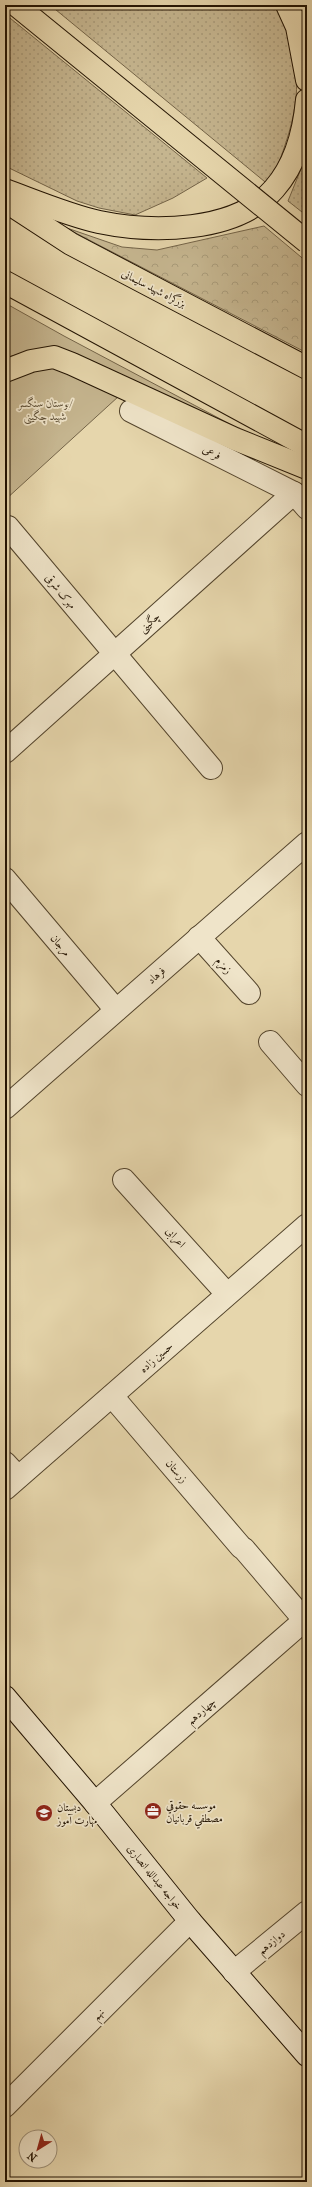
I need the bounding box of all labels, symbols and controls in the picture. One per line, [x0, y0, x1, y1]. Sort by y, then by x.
street label: بزرگراه شهید سلیمانی [119, 266, 189, 311]
park label: بوستان سنگسر/ شهید چگینی [17, 396, 74, 425]
street label: فرعی [200, 442, 223, 463]
street label: مهرک شرقی [42, 571, 79, 612]
street label: چگینی [135, 609, 164, 637]
street label: مرجان [47, 932, 74, 960]
street label: زمزم [210, 954, 235, 979]
street label: فرهاد [145, 964, 169, 987]
street label: اعرابی [162, 1224, 188, 1251]
street label: حسین زاده [137, 1339, 176, 1375]
street label: زرستان [163, 1457, 190, 1486]
street label: چهاردهم [184, 1695, 221, 1730]
place label: موسسه حقوقي مصطفي قربانيان [166, 1799, 223, 1829]
place label: دبستان مهارت آموز [56, 1801, 97, 1828]
office icon: موسسه حقوقي مصطفي قربانيان [143, 1801, 163, 1821]
school or university icon: دبستان مهارت آموز [34, 1803, 54, 1823]
street label: خواجه عبدالله انصاری [124, 1842, 185, 1913]
street label: دوازدهم [255, 1927, 290, 1961]
street label: نهم [90, 2006, 110, 2026]
north arrow [18, 2129, 58, 2169]
text: N [25, 2148, 40, 2164]

